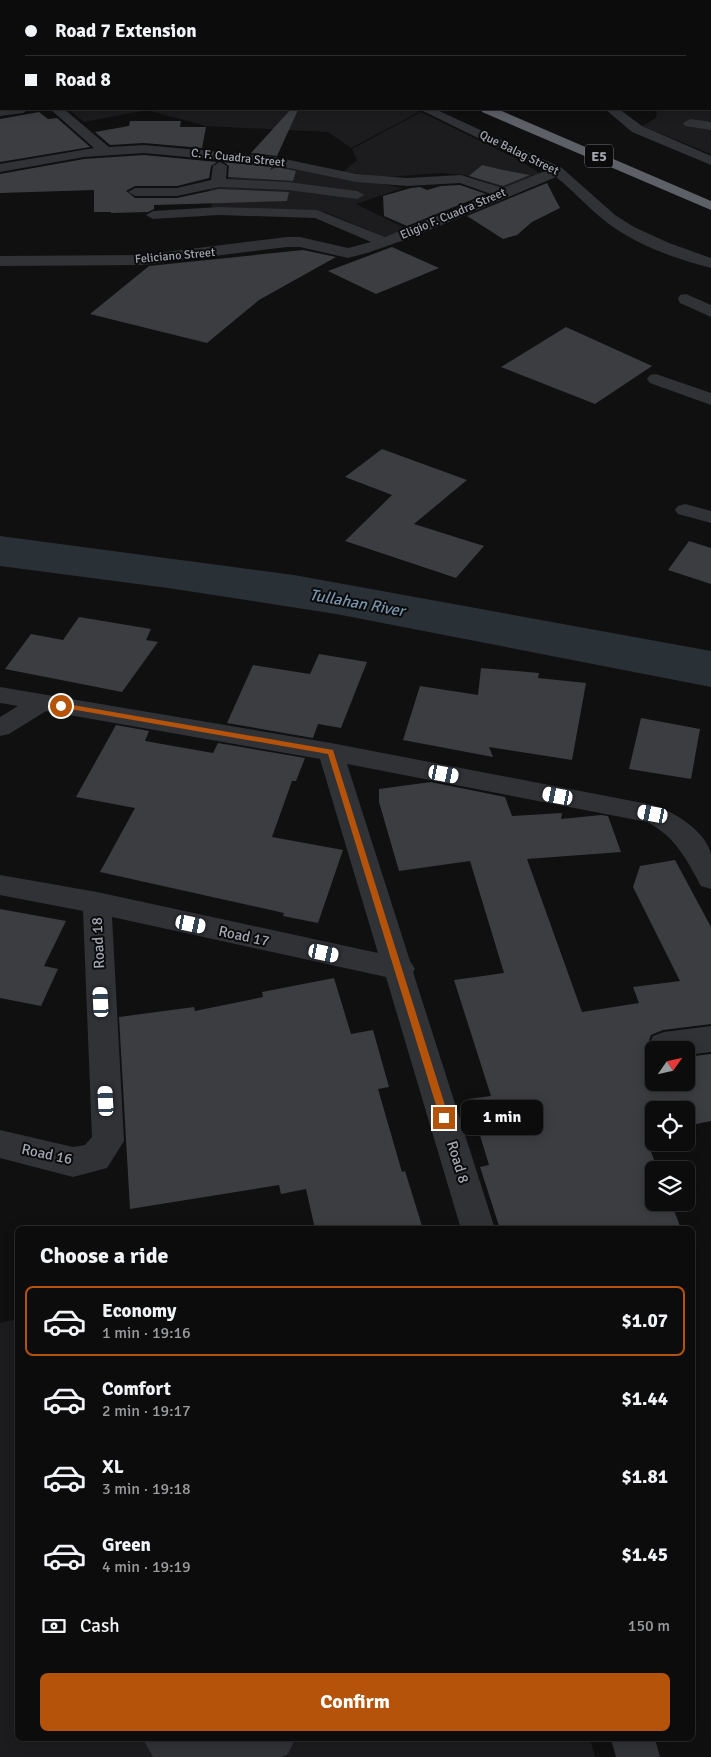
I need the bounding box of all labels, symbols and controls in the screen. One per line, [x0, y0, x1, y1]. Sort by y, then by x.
text: Road 7 Extension [55, 19, 197, 43]
text: Road 8 [55, 68, 111, 92]
street label: Que Balag Street [477, 127, 561, 179]
road number: E5 [585, 144, 613, 168]
street label: C. F. Cuadra Street [190, 146, 286, 170]
street label: Eligio F. Cuadra Street [398, 185, 508, 243]
street label: Feliciano Street [134, 245, 216, 267]
water label: Tullahan River [308, 585, 408, 622]
route start [50, 695, 72, 717]
car [427, 764, 460, 784]
car [541, 786, 574, 806]
car [636, 804, 669, 824]
car [174, 914, 207, 934]
street label: Road 18 [88, 917, 108, 969]
street label: Road 17 [217, 922, 271, 950]
car [307, 943, 340, 963]
car [92, 987, 109, 1017]
north arrow [645, 1041, 695, 1091]
map controls [645, 1041, 695, 1211]
car [97, 1086, 114, 1116]
callout: 1 min [462, 1100, 544, 1136]
button: locate [645, 1101, 695, 1151]
route end [433, 1107, 455, 1129]
text: 1 min [483, 1107, 521, 1127]
street label: Road 8 [443, 1139, 473, 1185]
street label: Road 16 [20, 1140, 74, 1168]
button: layers [645, 1161, 695, 1211]
text: Choose a ride [40, 1242, 168, 1269]
icon: car [42, 1299, 87, 1344]
text: Economy [102, 1299, 176, 1323]
text: $1.07 [622, 1309, 668, 1333]
text: 1 min · 19:16 [102, 1323, 191, 1343]
icon: car [42, 1377, 87, 1422]
text: Comfort [102, 1377, 171, 1401]
text: $1.44 [622, 1387, 668, 1411]
text: 2 min · 19:17 [102, 1401, 191, 1421]
icon: car [42, 1455, 87, 1500]
text: XL [102, 1455, 124, 1479]
text: $1.81 [622, 1465, 668, 1489]
text: 3 min · 19:18 [102, 1479, 191, 1499]
icon: car [42, 1533, 87, 1578]
text: Green [102, 1533, 151, 1557]
text: $1.45 [622, 1543, 668, 1567]
text: 4 min · 19:19 [102, 1557, 191, 1577]
icon: cash [40, 1612, 68, 1640]
text: Cash [80, 1614, 120, 1638]
text: 150 m [628, 1616, 670, 1636]
button: Confirm [40, 1673, 670, 1731]

